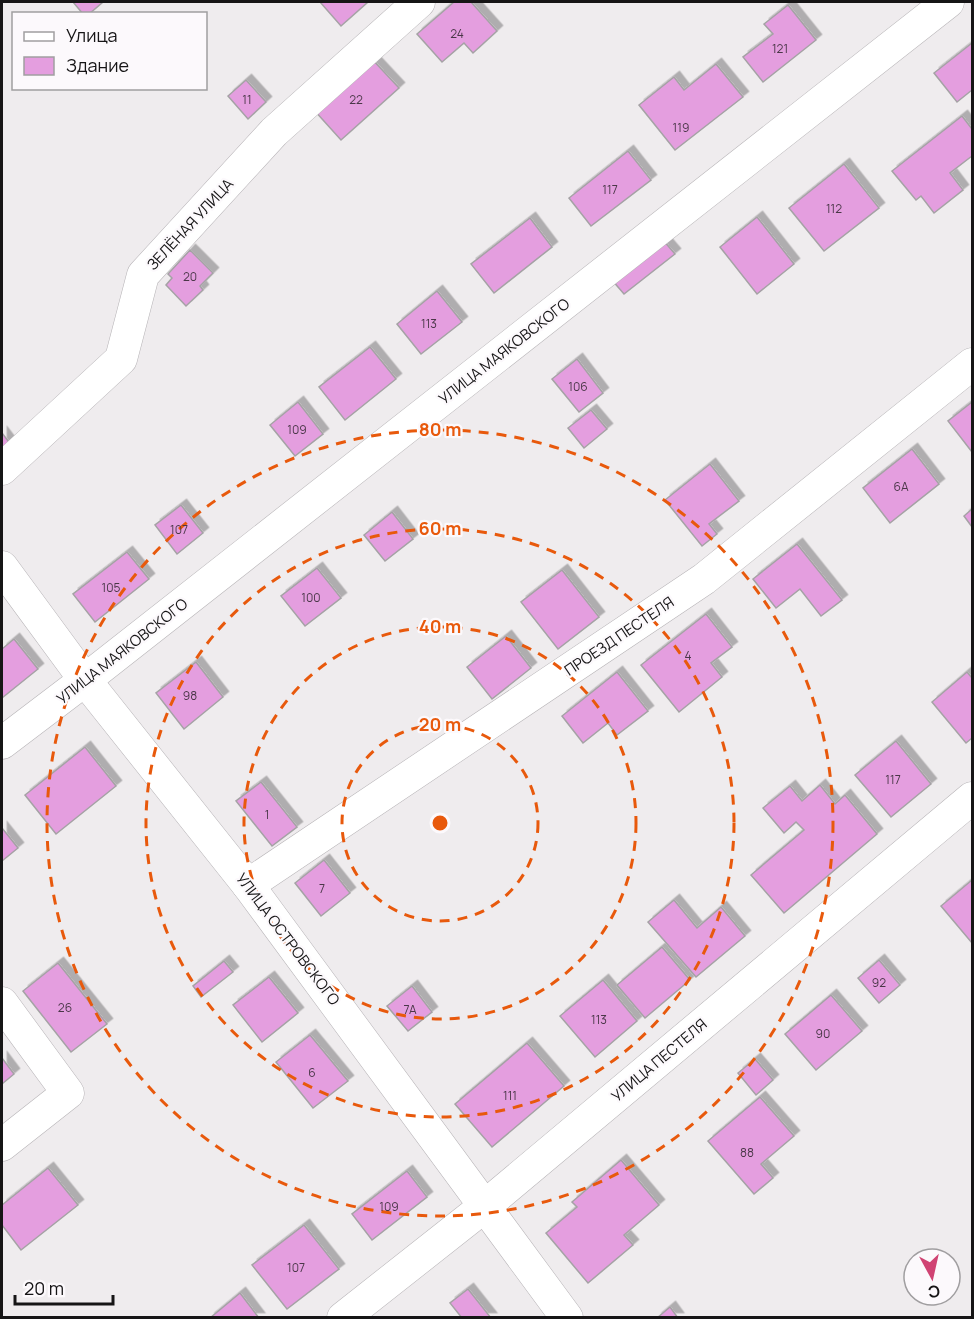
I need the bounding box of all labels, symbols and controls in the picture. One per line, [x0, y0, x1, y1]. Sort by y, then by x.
legend [12, 12, 207, 90]
text: Улица [66, 23, 118, 47]
house number: 24 [450, 25, 464, 42]
house number: 121 [772, 40, 788, 57]
text: Здание [66, 53, 129, 77]
house number: 11 [242, 91, 252, 108]
house number: 22 [349, 91, 363, 108]
house number: 119 [673, 119, 689, 136]
street label: ЗЕЛЁНАЯ УЛИЦА [142, 173, 238, 274]
house number: 117 [602, 181, 618, 198]
house number: 112 [826, 200, 842, 217]
house number: 20 [183, 268, 197, 285]
street label: УЛИЦА МАЯКОВСКОГО [434, 293, 574, 409]
house number: 113 [421, 315, 437, 332]
house number: 106 [568, 378, 588, 395]
text: 80 m [419, 417, 461, 441]
house number: 109 [287, 421, 307, 438]
house number: 6А [893, 478, 909, 495]
text: 60 m [419, 516, 461, 540]
house number: 107 [170, 521, 188, 538]
house number: 105 [102, 579, 121, 596]
house number: 100 [301, 589, 321, 606]
street label: ПРОЕЗД ПЕСТЕЛЯ [560, 591, 678, 681]
street label: УЛИЦА МАЯКОВСКОГО [52, 593, 192, 709]
text: 40 m [419, 614, 461, 638]
house number: 4 [684, 647, 692, 664]
house number: 98 [183, 687, 197, 704]
text: 20 m [419, 712, 461, 736]
house number: 117 [885, 771, 901, 788]
house number: 1 [265, 806, 269, 823]
centre of rings [430, 813, 450, 833]
street label: УЛИЦА ОСТРОВСКОГО [231, 868, 345, 1010]
house number: 7 [319, 880, 325, 897]
house number: 92 [872, 974, 886, 991]
house number: 26 [58, 999, 72, 1016]
house number: 7А [403, 1001, 417, 1018]
house number: 113 [591, 1011, 607, 1028]
street label: УЛИЦА ПЕСТЕЛЯ [607, 1014, 711, 1106]
house number: 90 [816, 1025, 830, 1042]
house number: 6 [308, 1064, 316, 1081]
house number: 111 [503, 1087, 517, 1104]
house number: 88 [740, 1144, 754, 1161]
house number: 109 [379, 1198, 399, 1215]
north arrow [902, 1247, 962, 1307]
house number: 107 [287, 1259, 305, 1276]
scale bar [15, 1268, 112, 1306]
text: 20 m [24, 1276, 64, 1300]
text: С [927, 1280, 941, 1304]

